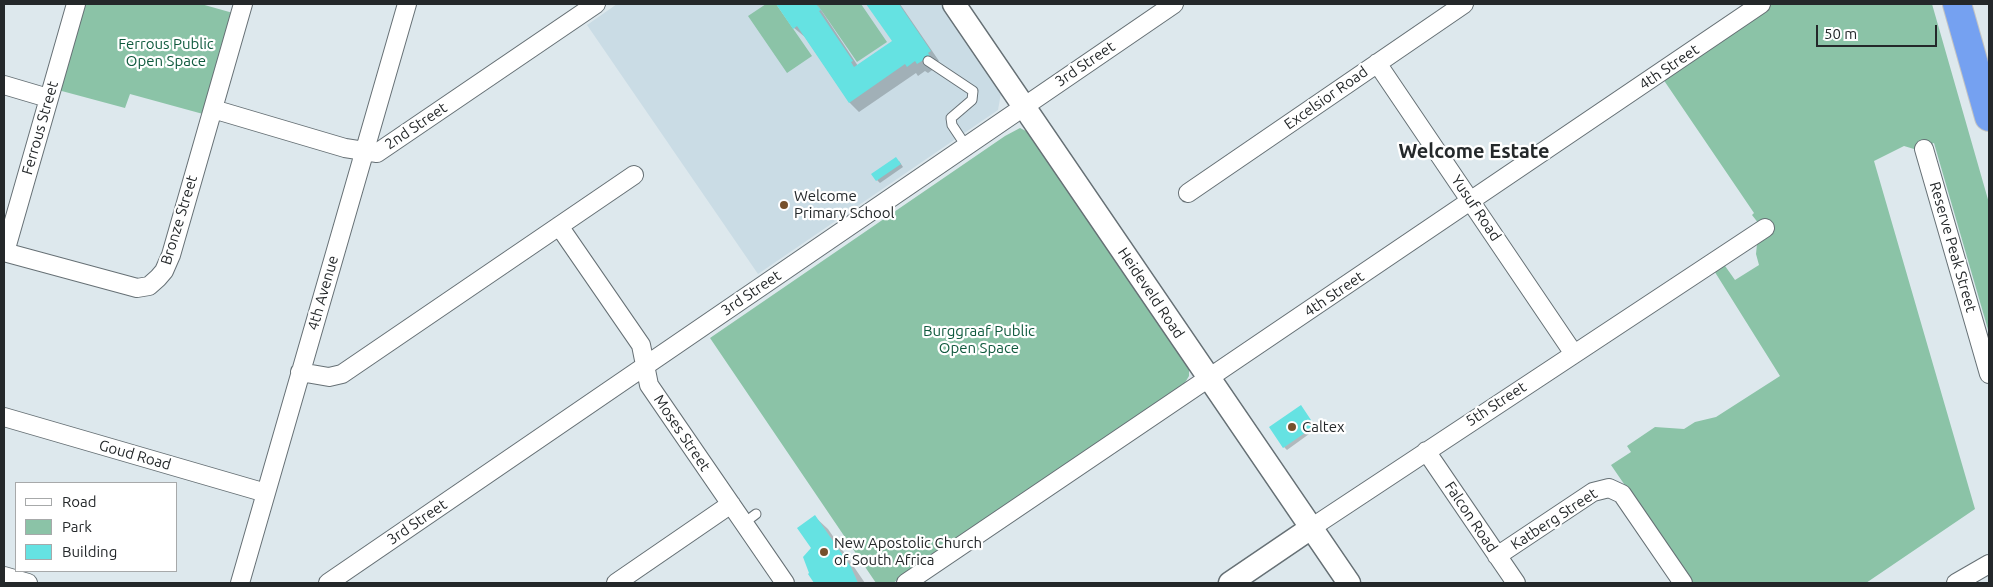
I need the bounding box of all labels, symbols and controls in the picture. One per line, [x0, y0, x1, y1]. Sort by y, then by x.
scale bar [1818, 15, 1939, 47]
text: 50 m [1824, 25, 1857, 42]
park label: Ferrous Public Open Space [118, 35, 214, 70]
street label: 3rd Street [1052, 37, 1118, 91]
street label: 4th Street [1636, 40, 1702, 94]
street label: Excelsior Road [1281, 63, 1371, 133]
street label: Ferrous Street [18, 79, 62, 177]
street label: 2nd Street [381, 99, 451, 153]
district label: Welcome Estate [1398, 139, 1550, 163]
street label: Yusuf Road [1447, 172, 1505, 244]
street label: Bronze Street [157, 173, 201, 267]
street label: Reserve Peak Street [1926, 180, 1980, 314]
place label: Welcome Primary School [794, 187, 895, 222]
marker: Welcome Primary School [778, 199, 790, 211]
street label: Heideveld Road [1114, 244, 1188, 342]
street label: 4th Avenue [304, 254, 342, 332]
street label: 3rd Street [718, 266, 784, 320]
street label: 4th Street [1301, 267, 1367, 321]
park label: Burggraaf Public Open Space [923, 322, 1035, 357]
street label: 5th Street [1462, 378, 1530, 430]
street label: Moses Street [650, 391, 714, 475]
place label: Caltex [1302, 418, 1345, 436]
marker: Caltex [1286, 421, 1298, 433]
street label: Goud Road [97, 436, 173, 474]
street label: Falcon Road [1441, 478, 1501, 556]
legend [15, 482, 178, 572]
street label: Katberg Street [1507, 484, 1601, 554]
text: Road [62, 493, 97, 510]
street label: 3rd Street [384, 495, 450, 549]
text: Park [62, 518, 92, 535]
place label: New Apostolic Church of South Africa [834, 534, 982, 569]
text: Building [62, 543, 117, 560]
marker: New Apostolic Church of South Africa [818, 546, 830, 558]

